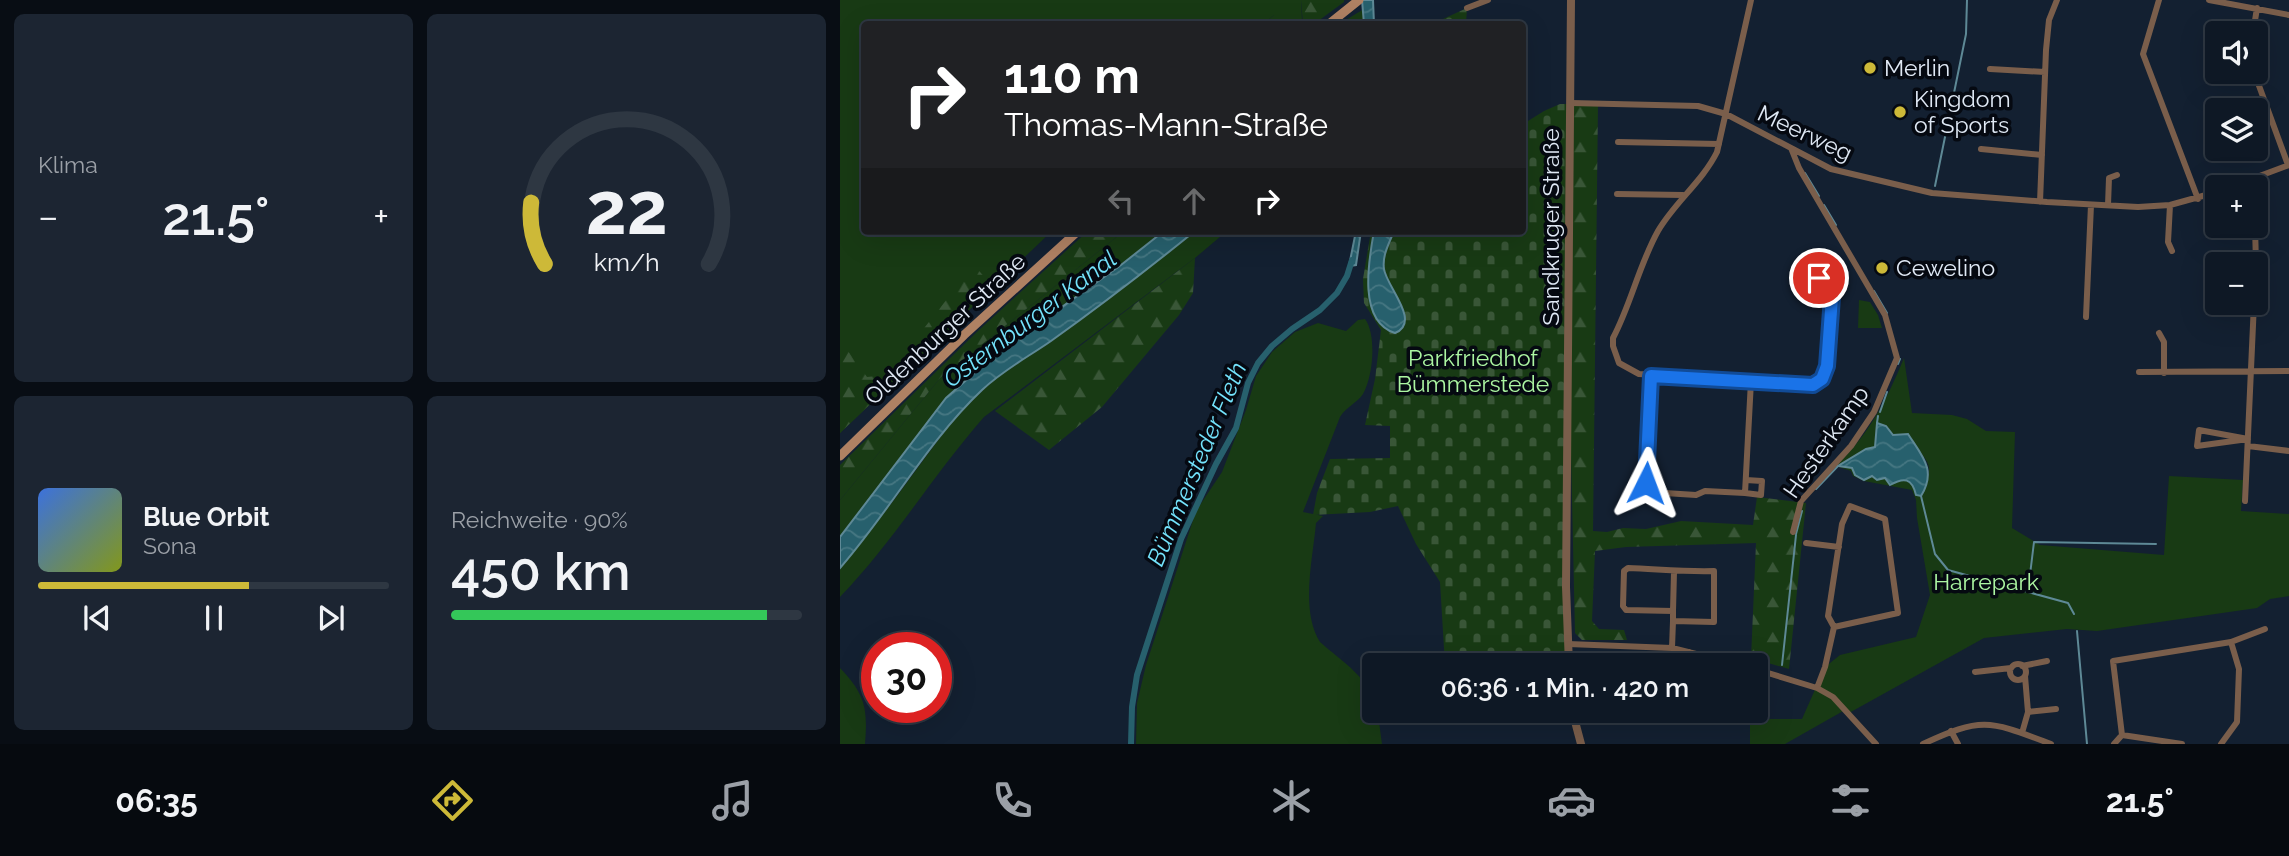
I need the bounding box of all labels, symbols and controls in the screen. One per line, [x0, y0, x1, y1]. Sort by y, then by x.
map controls [2205, 21, 2268, 315]
button: sound [2205, 21, 2268, 84]
text: 110 m [1004, 47, 1140, 104]
icon: right [889, 49, 980, 140]
place label: Merlin [1884, 54, 1950, 81]
marker: Merlin [1862, 60, 1878, 76]
place label: Kingdom of Sports [1914, 85, 2011, 138]
button: layers [2205, 98, 2268, 161]
street label: Meerweg [1754, 99, 1857, 166]
marker: Kingdom of Sports [1892, 104, 1908, 120]
text: Thomas-Mann-Straße [1004, 106, 1328, 143]
street label: Sandkruger Straße [1537, 128, 1564, 326]
text: Klima [38, 151, 98, 178]
text: 22 [585, 166, 668, 251]
button: + [2205, 175, 2268, 238]
icon: left [1102, 182, 1140, 220]
icon: ahead [1175, 182, 1213, 220]
icon: right [1248, 182, 1286, 220]
text: 21.5° [162, 186, 269, 247]
text: − [38, 194, 58, 239]
text: + [373, 194, 389, 239]
water label: Osternburger Kanal [937, 244, 1122, 393]
text: km/h [594, 247, 659, 277]
street label: Oldenburger Straße [859, 247, 1031, 410]
pin [1789, 248, 1849, 308]
button: − [2205, 252, 2268, 315]
place label: Cewelino [1896, 254, 1995, 281]
icon: arrive [1800, 259, 1838, 297]
marker: Cewelino [1874, 260, 1890, 276]
park label: Parkfriedhof Bümmerstede [1397, 344, 1549, 397]
water label: Bümmersteder Fleth [1141, 358, 1253, 570]
street label: Hesterkamp [1777, 381, 1874, 503]
position arrow [1609, 446, 1683, 520]
text: Blue Orbit [143, 502, 270, 532]
text: Reichweite · 90% [451, 506, 628, 533]
text: Sona [143, 532, 197, 559]
text: 450 km [451, 541, 630, 602]
park label: Harrepark [1933, 568, 2039, 595]
icon: previous [78, 599, 116, 637]
icon: pause [195, 599, 233, 637]
icon: next [312, 599, 350, 637]
speed limit sign: 30 [861, 632, 952, 723]
text: 06:36 · 1 Min. · 420 m [1441, 673, 1689, 703]
icon: directions [428, 776, 477, 825]
icon: music [708, 776, 757, 825]
icon: phone [988, 776, 1037, 825]
icon: climate [1267, 776, 1316, 825]
icon: car [1547, 776, 1596, 825]
icon: filters [1826, 776, 1875, 825]
text: 06:35 [115, 782, 198, 819]
text: 21.5° [2106, 782, 2174, 819]

